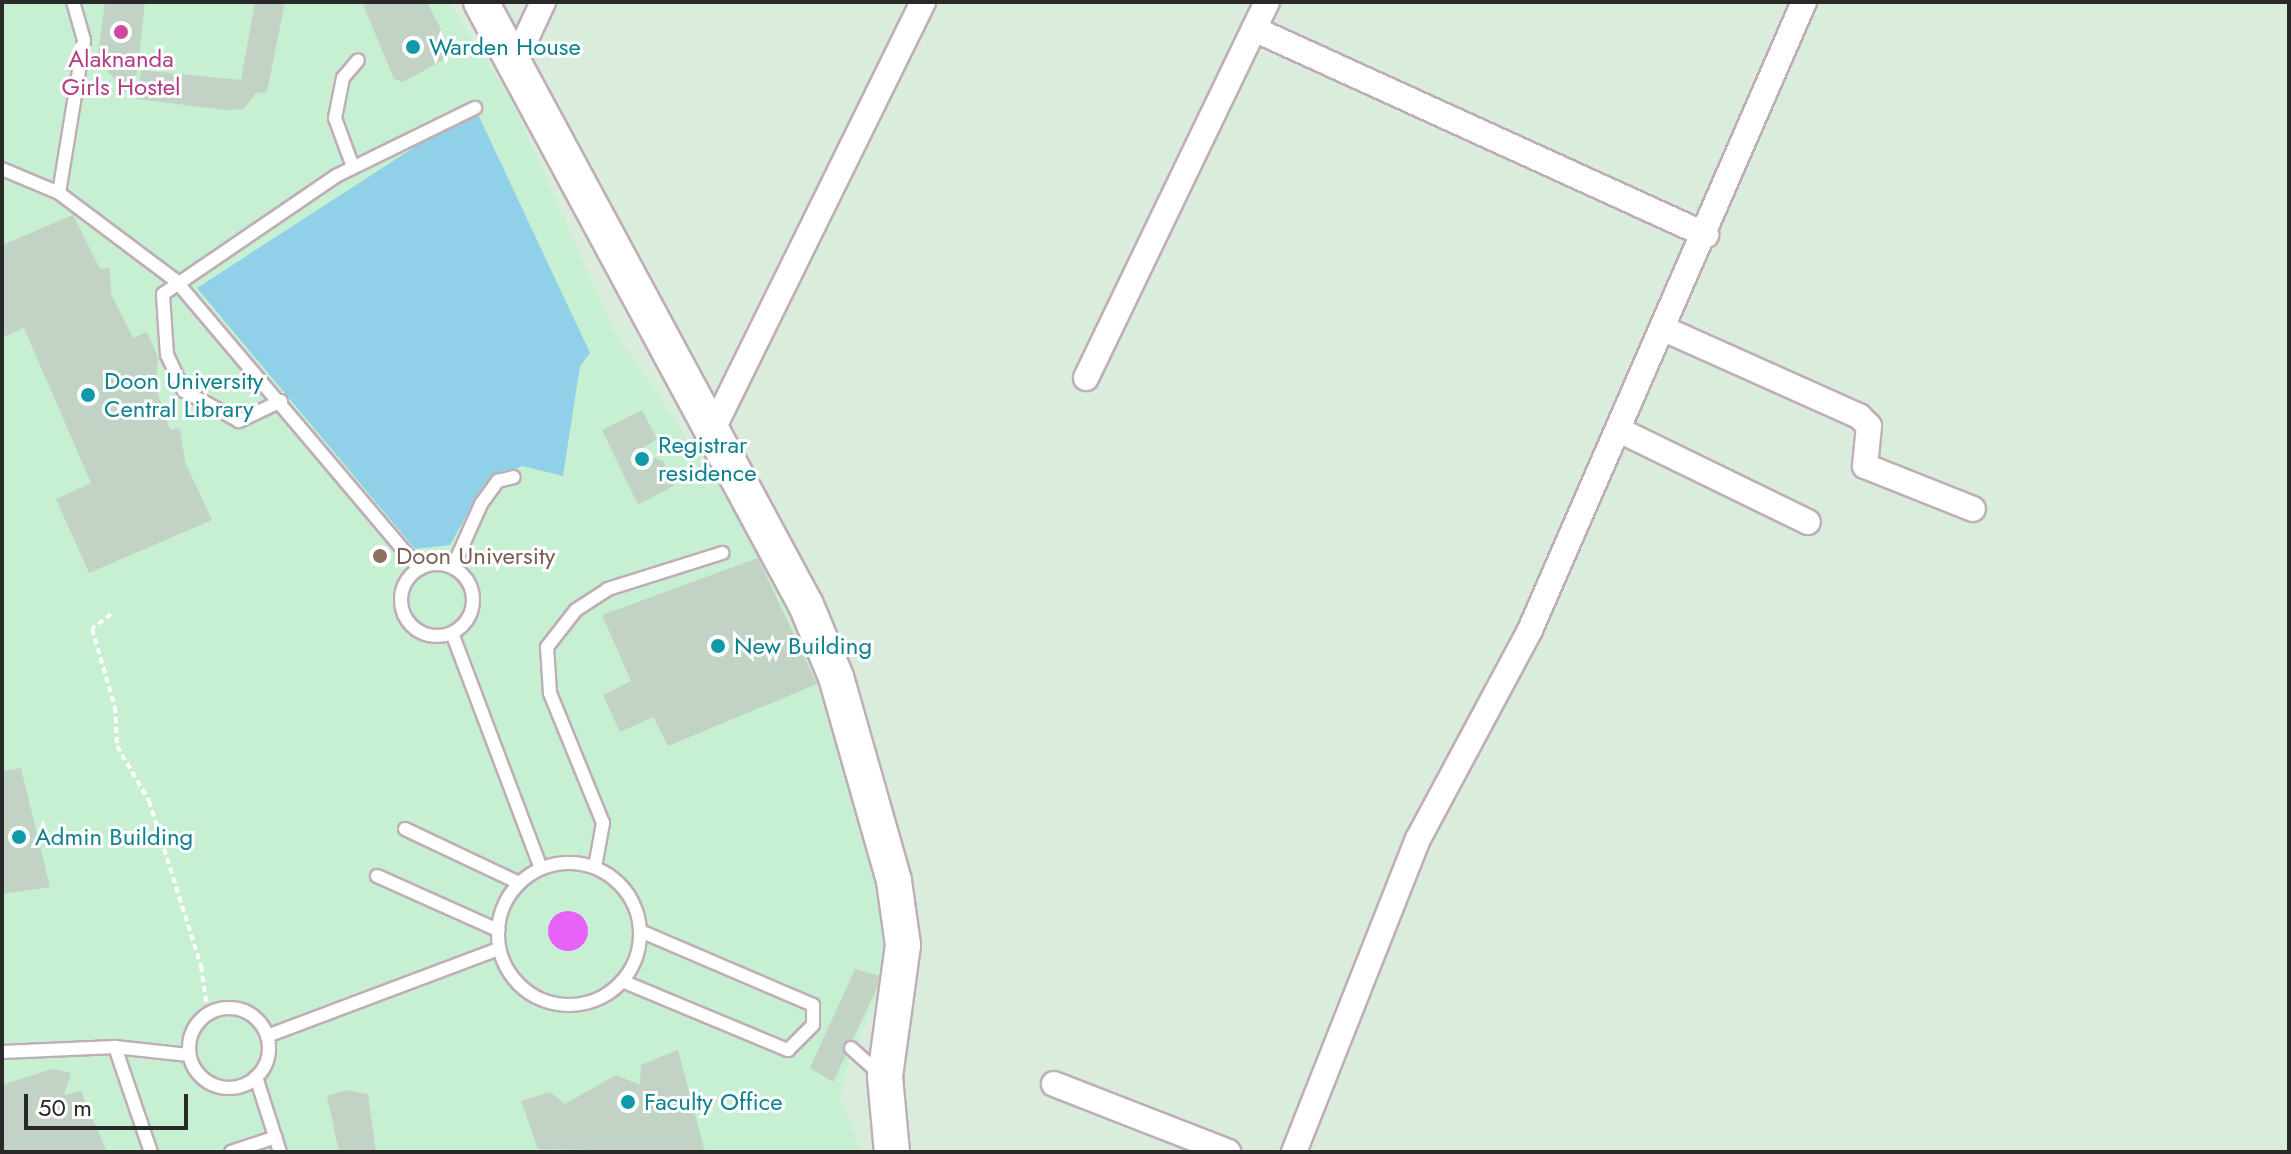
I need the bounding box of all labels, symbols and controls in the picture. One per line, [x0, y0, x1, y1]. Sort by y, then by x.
marker: Alaknanda Girls Hostel [112, 23, 130, 41]
place label: Warden House [429, 33, 581, 61]
marker: Warden House [404, 38, 422, 56]
place label: Alaknanda Girls Hostel [61, 45, 181, 101]
place label: Doon University Central Library [104, 367, 263, 423]
marker: Doon University Central Library [79, 386, 97, 404]
place label: Registrar residence [658, 431, 757, 487]
marker: Registrar residence [633, 450, 651, 468]
place label: Doon University [396, 542, 555, 570]
marker: Doon University [371, 547, 389, 565]
place label: New Building [734, 632, 872, 660]
marker: New Building [709, 637, 727, 655]
place label: Admin Building [35, 823, 193, 851]
marker: Admin Building [10, 828, 28, 846]
scale bar [28, 1078, 192, 1128]
place label: Faculty Office [644, 1088, 783, 1116]
text: 50 m [38, 1090, 92, 1125]
marker: Faculty Office [619, 1093, 637, 1111]

